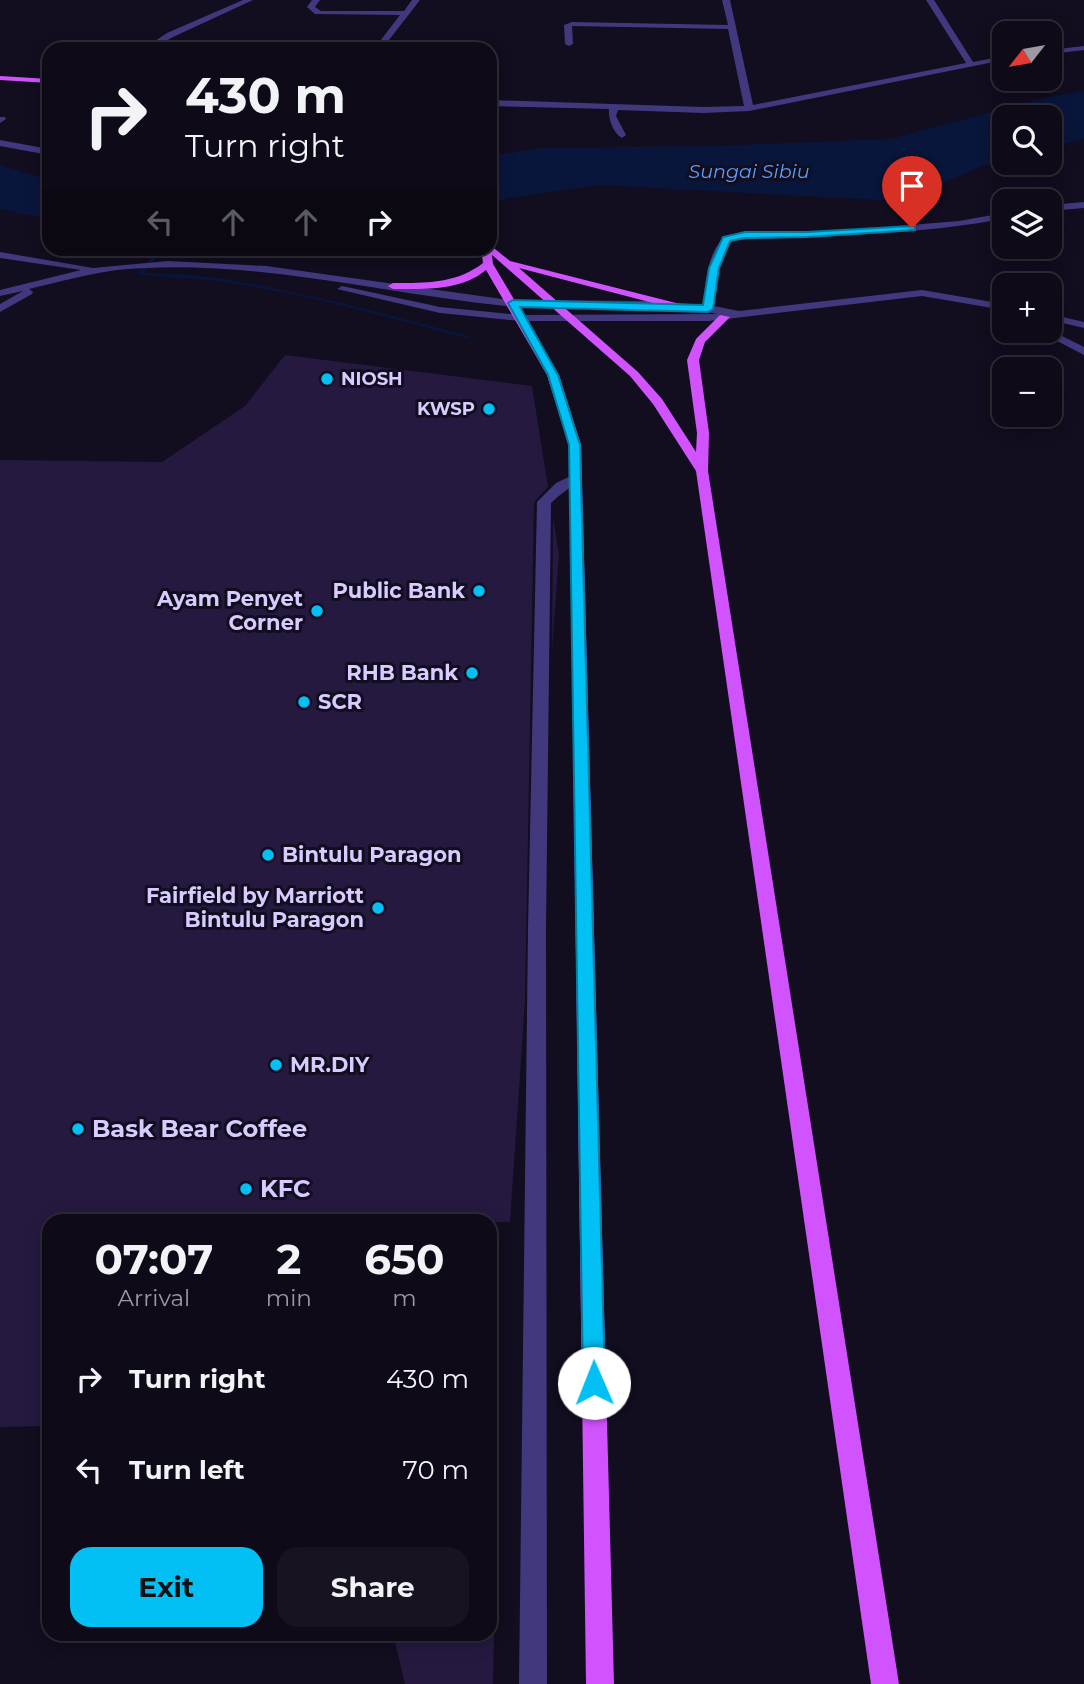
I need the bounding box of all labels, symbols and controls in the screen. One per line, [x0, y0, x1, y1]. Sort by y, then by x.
north arrow [992, 21, 1062, 91]
map controls [992, 21, 1062, 427]
text: 430 m [185, 66, 346, 125]
icon: right [70, 70, 161, 161]
button: search [992, 105, 1062, 175]
text: Turn right [185, 126, 345, 165]
pin [882, 156, 942, 228]
water label: Sungai Sibiu [689, 160, 809, 183]
icon: arrive [893, 167, 931, 205]
button: layers [992, 189, 1062, 259]
icon: left [141, 203, 179, 241]
icon: ahead [214, 203, 252, 241]
icon: ahead [287, 203, 325, 241]
icon: right [360, 203, 398, 241]
button: + [992, 273, 1062, 343]
button: − [992, 357, 1062, 427]
place label: NIOSH [341, 368, 403, 390]
marker: NIOSH [319, 371, 335, 387]
place label: KWSP [417, 398, 475, 420]
marker: KWSP [481, 401, 497, 417]
place label: Public Bank [332, 578, 465, 603]
marker: Public Bank [471, 583, 487, 599]
place label: Ayam Penyet Corner [156, 586, 303, 635]
marker: Ayam Penyet Corner [309, 603, 325, 619]
place label: RHB Bank [346, 660, 458, 685]
marker: RHB Bank [464, 665, 480, 681]
place label: SCR [318, 689, 362, 714]
marker: SCR [296, 694, 312, 710]
place label: Bintulu Paragon [282, 842, 461, 867]
marker: Bintulu Paragon [260, 847, 276, 863]
place label: Fairfield by Marriott Bintulu Paragon [146, 883, 364, 932]
marker: Fairfield by Marriott Bintulu Paragon [370, 900, 386, 916]
place label: MR.DIY [290, 1052, 370, 1077]
marker: MR.DIY [268, 1057, 284, 1073]
place label: Bask Bear Coffee [92, 1114, 307, 1143]
marker: Bask Bear Coffee [70, 1121, 86, 1137]
place label: KFC [260, 1174, 310, 1203]
marker: KFC [238, 1181, 254, 1197]
text: 07:07 [94, 1233, 213, 1285]
text: 2 [276, 1233, 301, 1285]
text: 650 [364, 1233, 445, 1285]
text: Arrival [118, 1284, 190, 1312]
text: min [266, 1284, 312, 1312]
text: m [392, 1284, 417, 1312]
position arrow [557, 1346, 631, 1420]
icon: right [70, 1360, 108, 1398]
text: Turn right [129, 1363, 265, 1395]
text: 430 m [386, 1363, 469, 1395]
icon: left [70, 1451, 108, 1489]
text: Turn left [129, 1454, 245, 1486]
text: 70 m [403, 1454, 469, 1486]
button: Exit [70, 1547, 263, 1627]
button: Share [277, 1547, 469, 1627]

